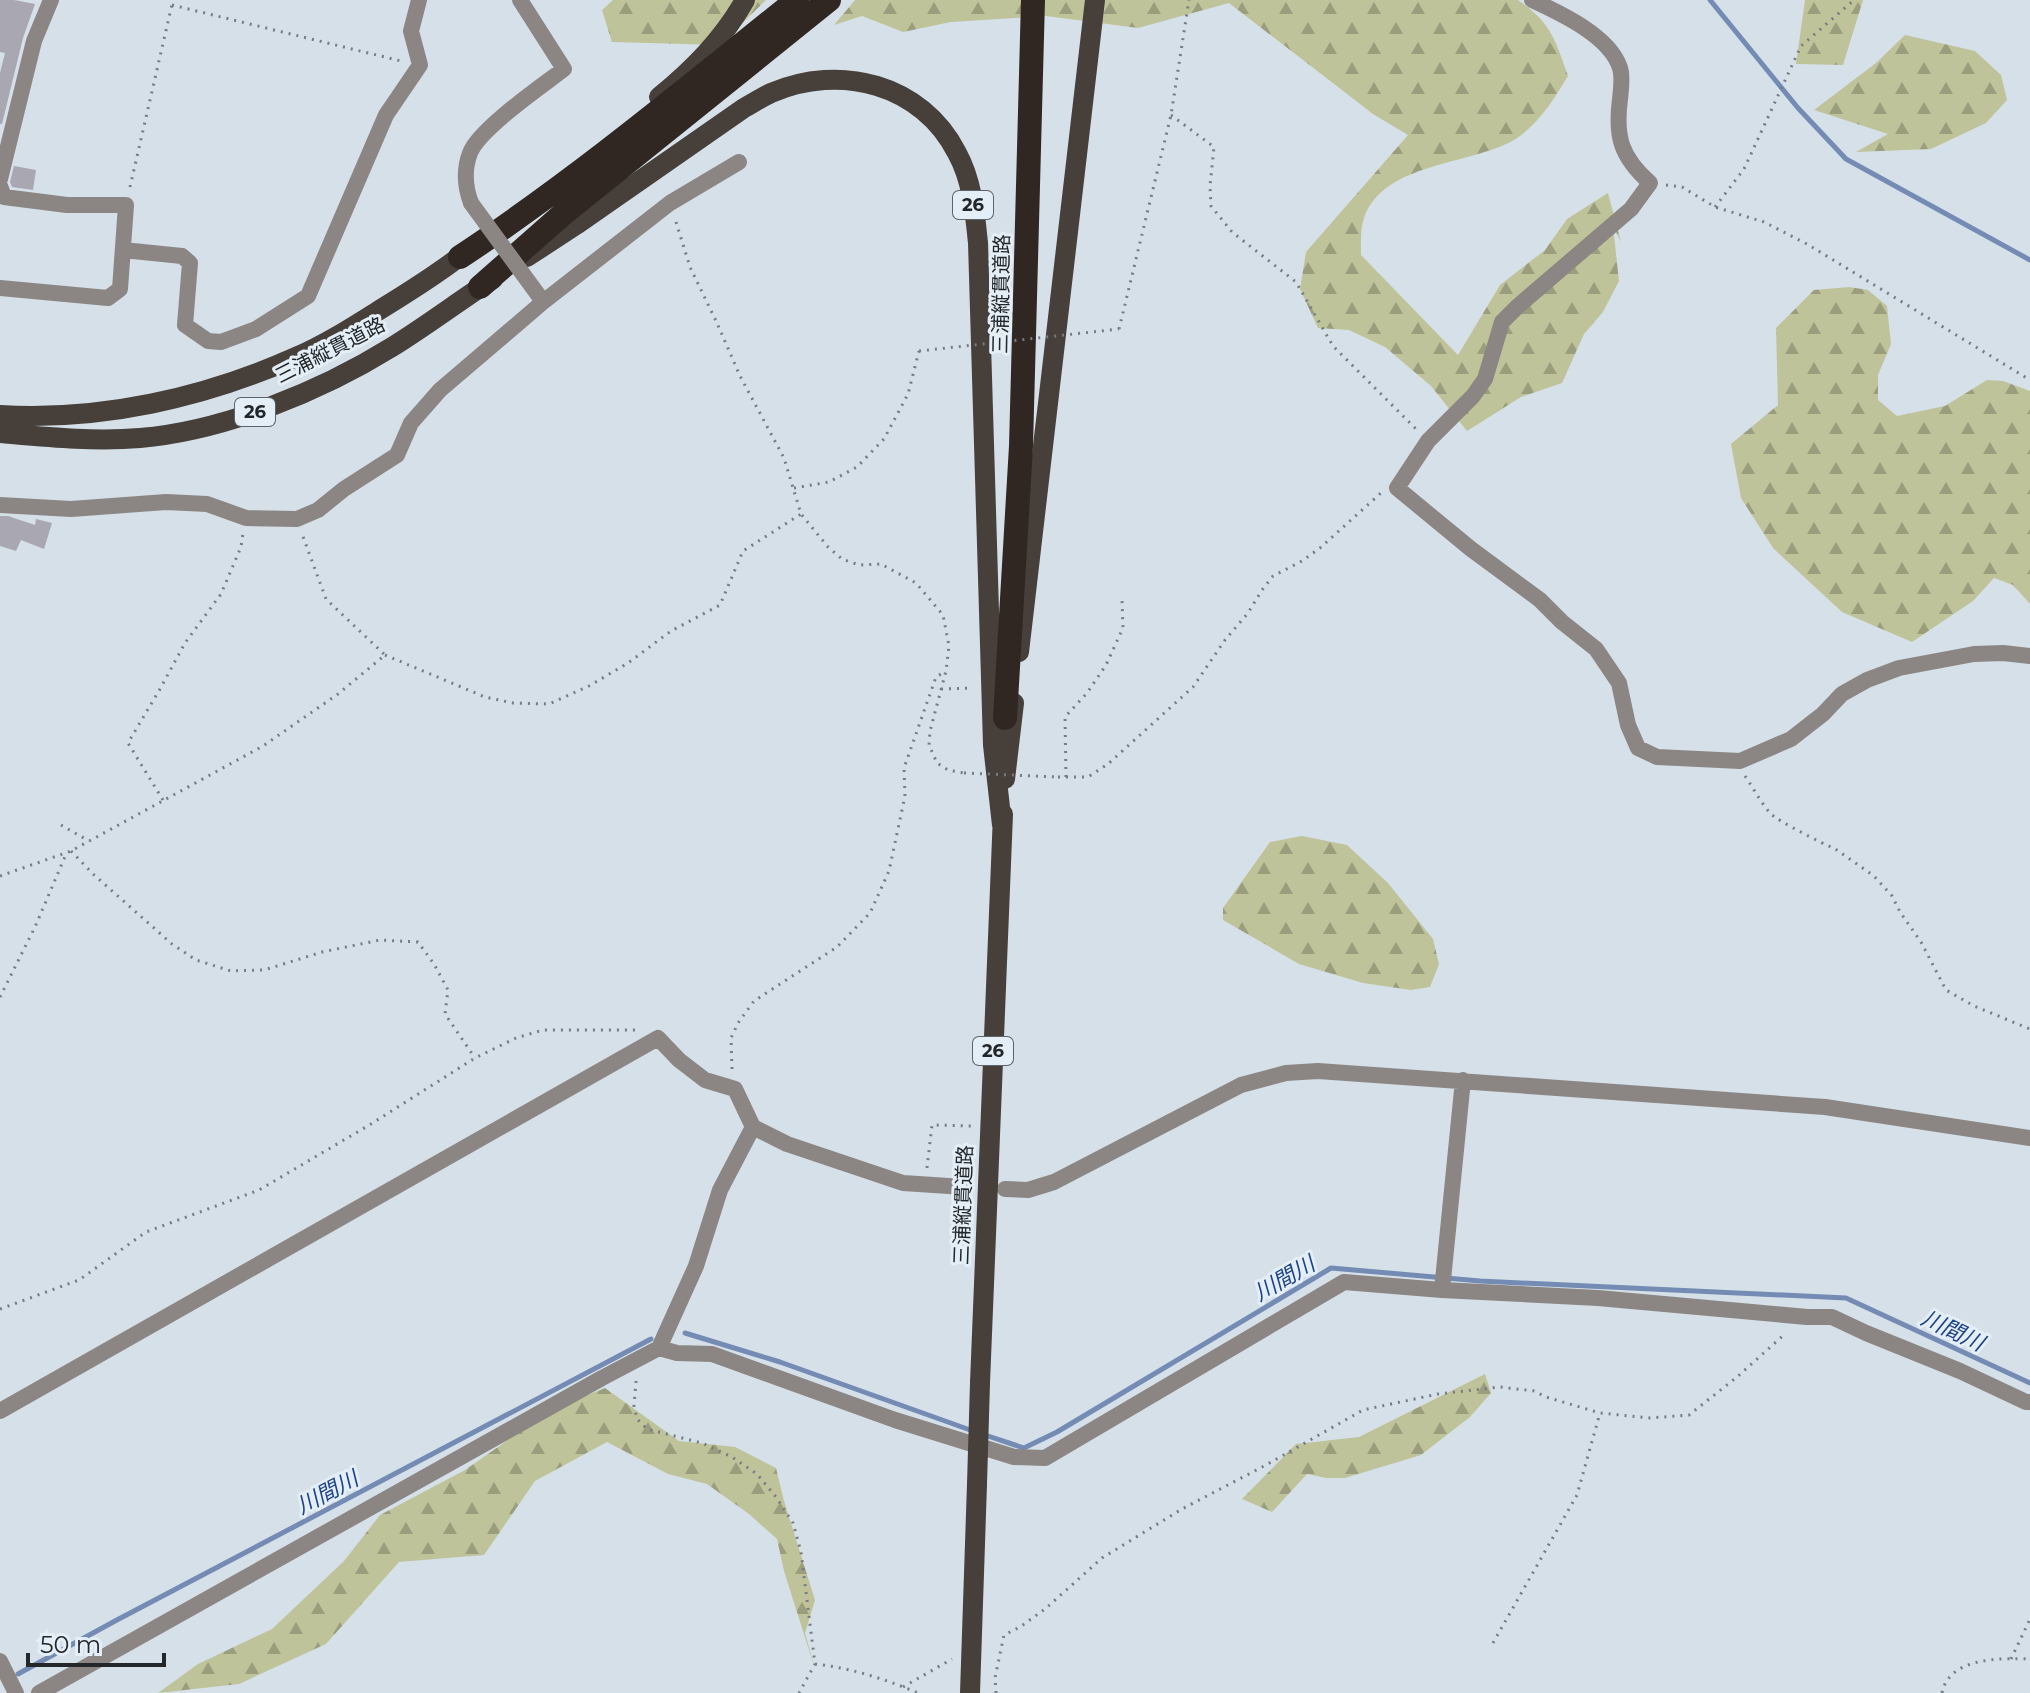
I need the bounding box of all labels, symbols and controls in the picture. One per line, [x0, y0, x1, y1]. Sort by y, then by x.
road number: 26 [953, 191, 993, 219]
street label: 三浦縦貫道路 [988, 234, 1014, 354]
street label: 三浦縦貫道路 [271, 312, 389, 388]
road number: 26 [235, 398, 275, 426]
road number: 26 [973, 1037, 1013, 1065]
street label: 三浦縦貫道路 [949, 1145, 977, 1265]
water label: 川間川 [1249, 1249, 1321, 1307]
water label: 川間川 [1917, 1304, 1990, 1357]
water label: 川間川 [292, 1464, 364, 1520]
scale bar [28, 1617, 164, 1667]
text: 50 m [40, 1630, 101, 1659]

